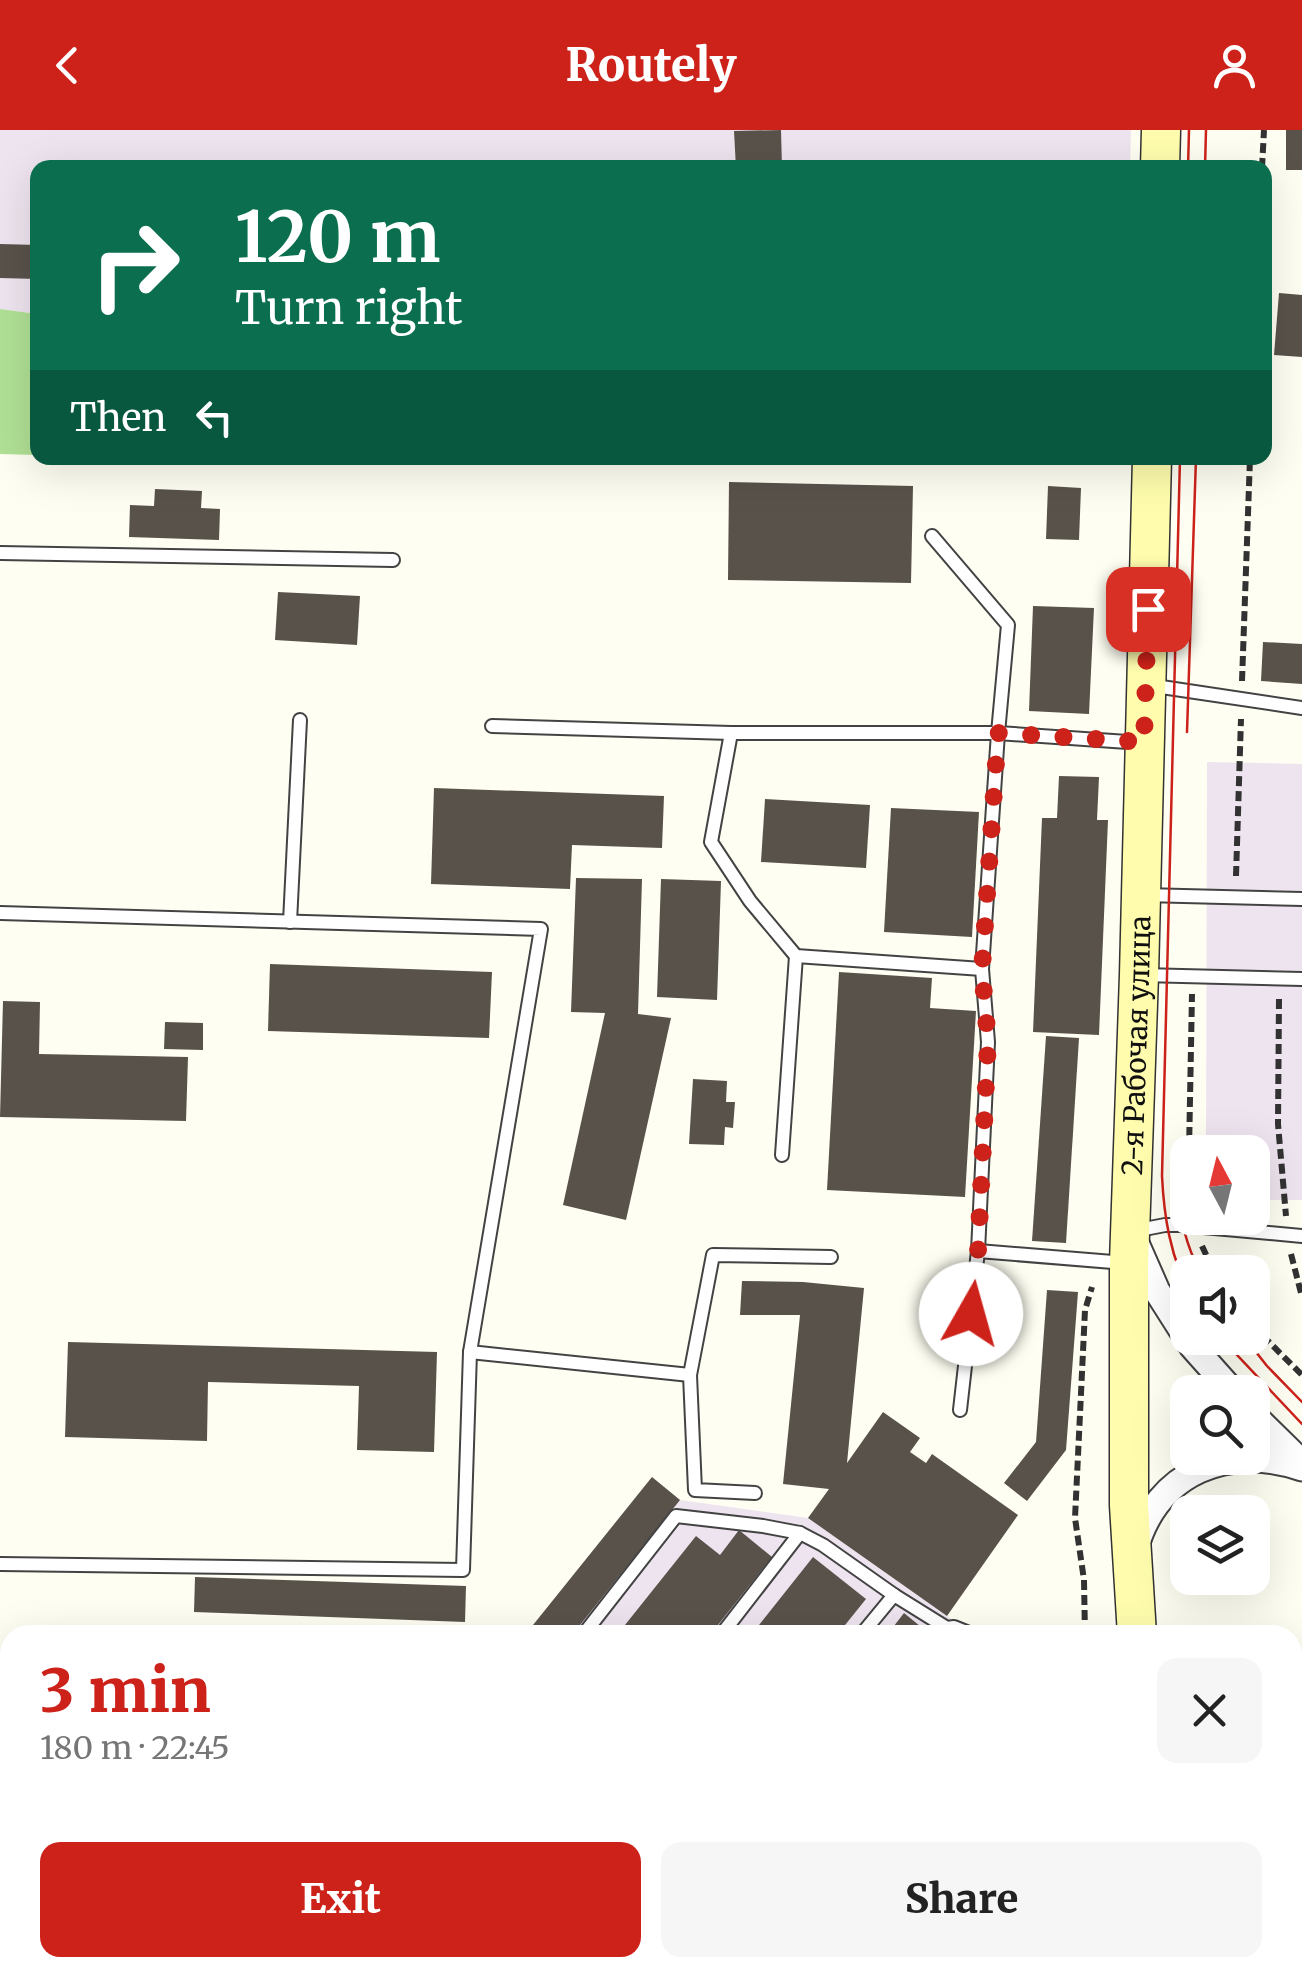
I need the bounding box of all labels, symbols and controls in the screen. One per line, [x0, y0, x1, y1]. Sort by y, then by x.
text: Routely [565, 37, 737, 93]
icon: back [40, 38, 95, 93]
icon: person [1207, 38, 1262, 93]
text: 120 m [235, 193, 440, 281]
icon: right [70, 200, 200, 330]
text: Turn right [235, 280, 463, 336]
icon: left [187, 390, 242, 445]
text: Then [70, 394, 167, 441]
pin [1106, 567, 1191, 652]
icon: arrive [1121, 582, 1176, 637]
street label: 2-я Рабочая улица [1114, 915, 1158, 1176]
north arrow [1170, 1135, 1270, 1235]
map controls [1170, 1135, 1270, 1595]
button: sound [1170, 1255, 1270, 1355]
position arrow [919, 1262, 1023, 1366]
button: search [1170, 1375, 1270, 1475]
button: layers [1170, 1495, 1270, 1595]
text: 3 min [40, 1653, 211, 1728]
button: close [1157, 1658, 1262, 1763]
text: 180 m · 22:45 [40, 1728, 230, 1768]
button: Exit [40, 1842, 641, 1957]
button: Share [661, 1842, 1262, 1957]

